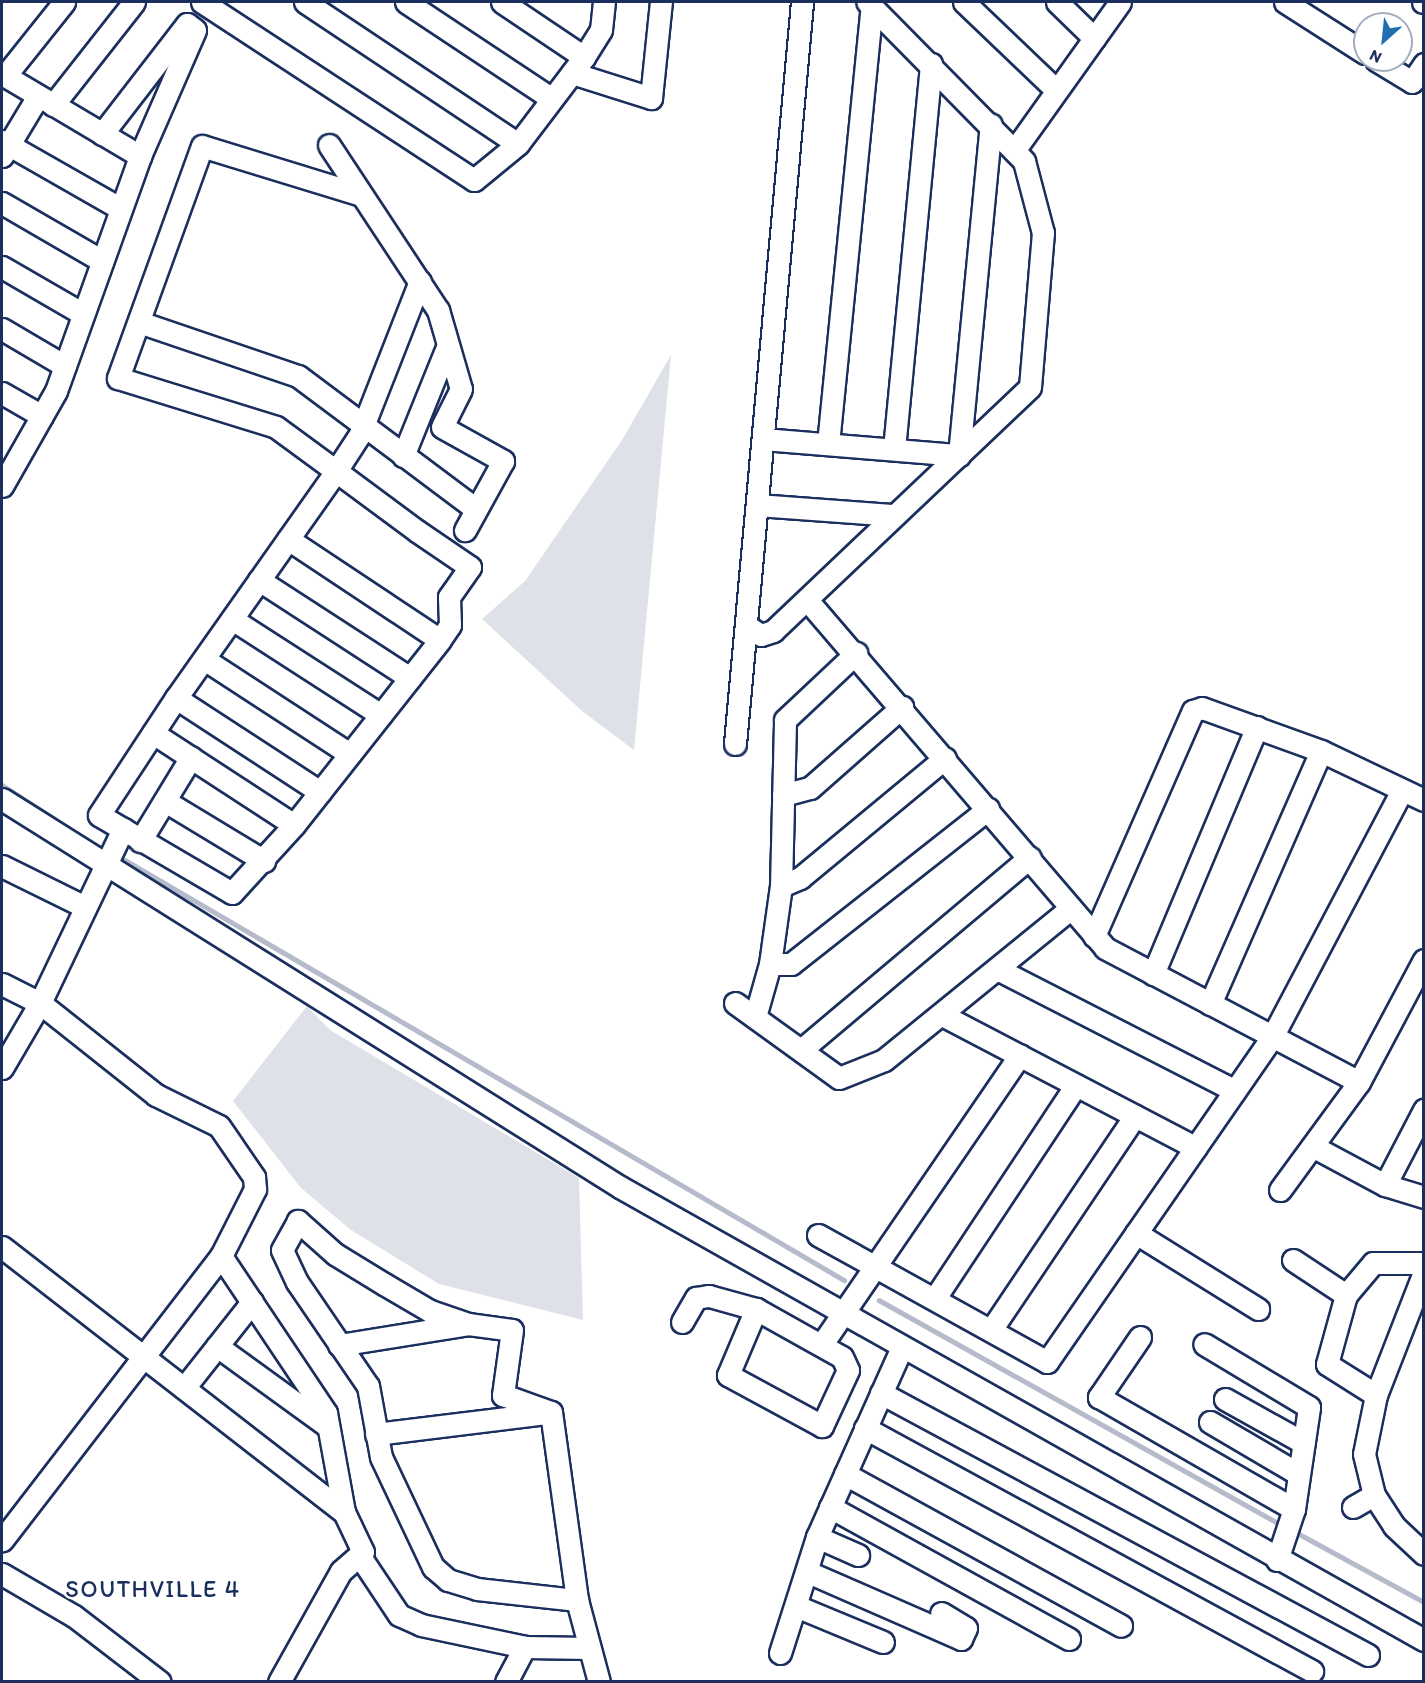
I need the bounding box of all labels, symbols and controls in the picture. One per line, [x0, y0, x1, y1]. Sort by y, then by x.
north arrow [1353, 12, 1413, 72]
text: N [1366, 46, 1385, 68]
district label: SOUTHVILLE 4 [65, 1575, 241, 1603]

